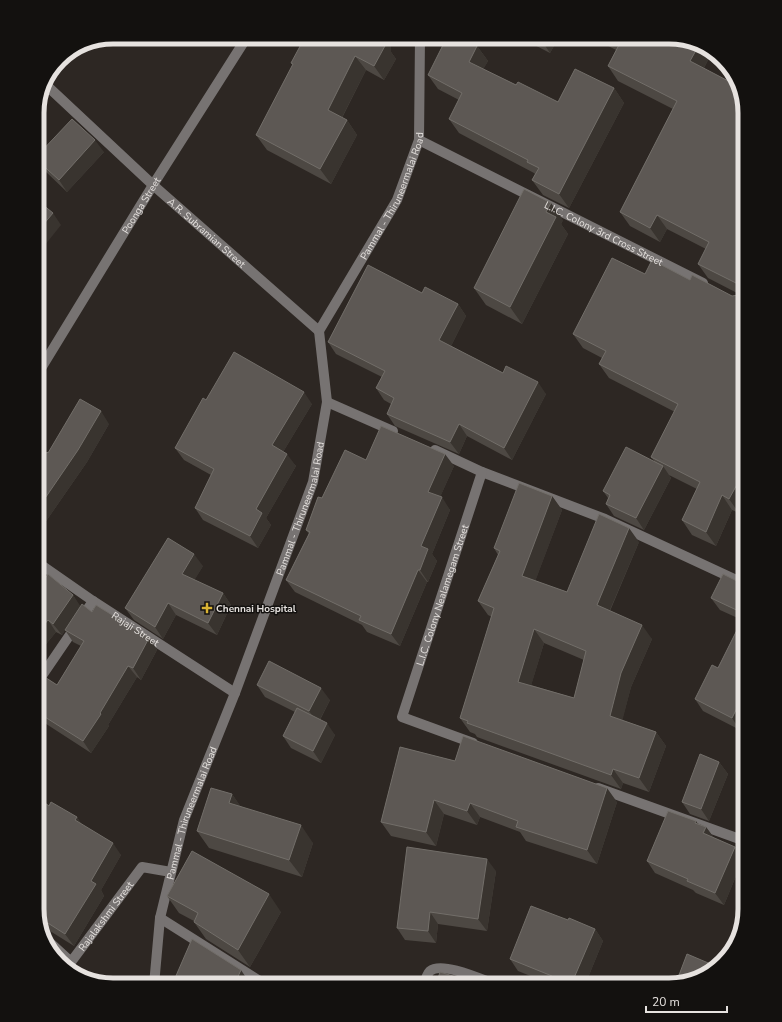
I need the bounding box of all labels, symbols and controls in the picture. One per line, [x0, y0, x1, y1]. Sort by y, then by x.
street label: Pammal - Thiruneermalai Road [357, 132, 427, 263]
street label: Poonga Street [119, 174, 165, 237]
street label: A.R. Subramian Street [164, 195, 249, 272]
street label: L.I.C. Colony 3rd Cross Street [542, 198, 666, 270]
street label: Pammal - Thiruneermalai Road [273, 441, 328, 578]
street label: L.I.C. Colony Nealamegam Street [413, 522, 473, 668]
marker: Chennai Hospital [201, 602, 213, 614]
place label: Chennai Hospital [216, 602, 297, 616]
street label: Rajaji Street [108, 609, 162, 650]
street label: Pammal - Thiruneermalai Road [164, 745, 221, 881]
street label: Rajalakshmi Street [75, 878, 137, 954]
scale bar [646, 988, 727, 1014]
text: 20 m [652, 994, 680, 1010]

